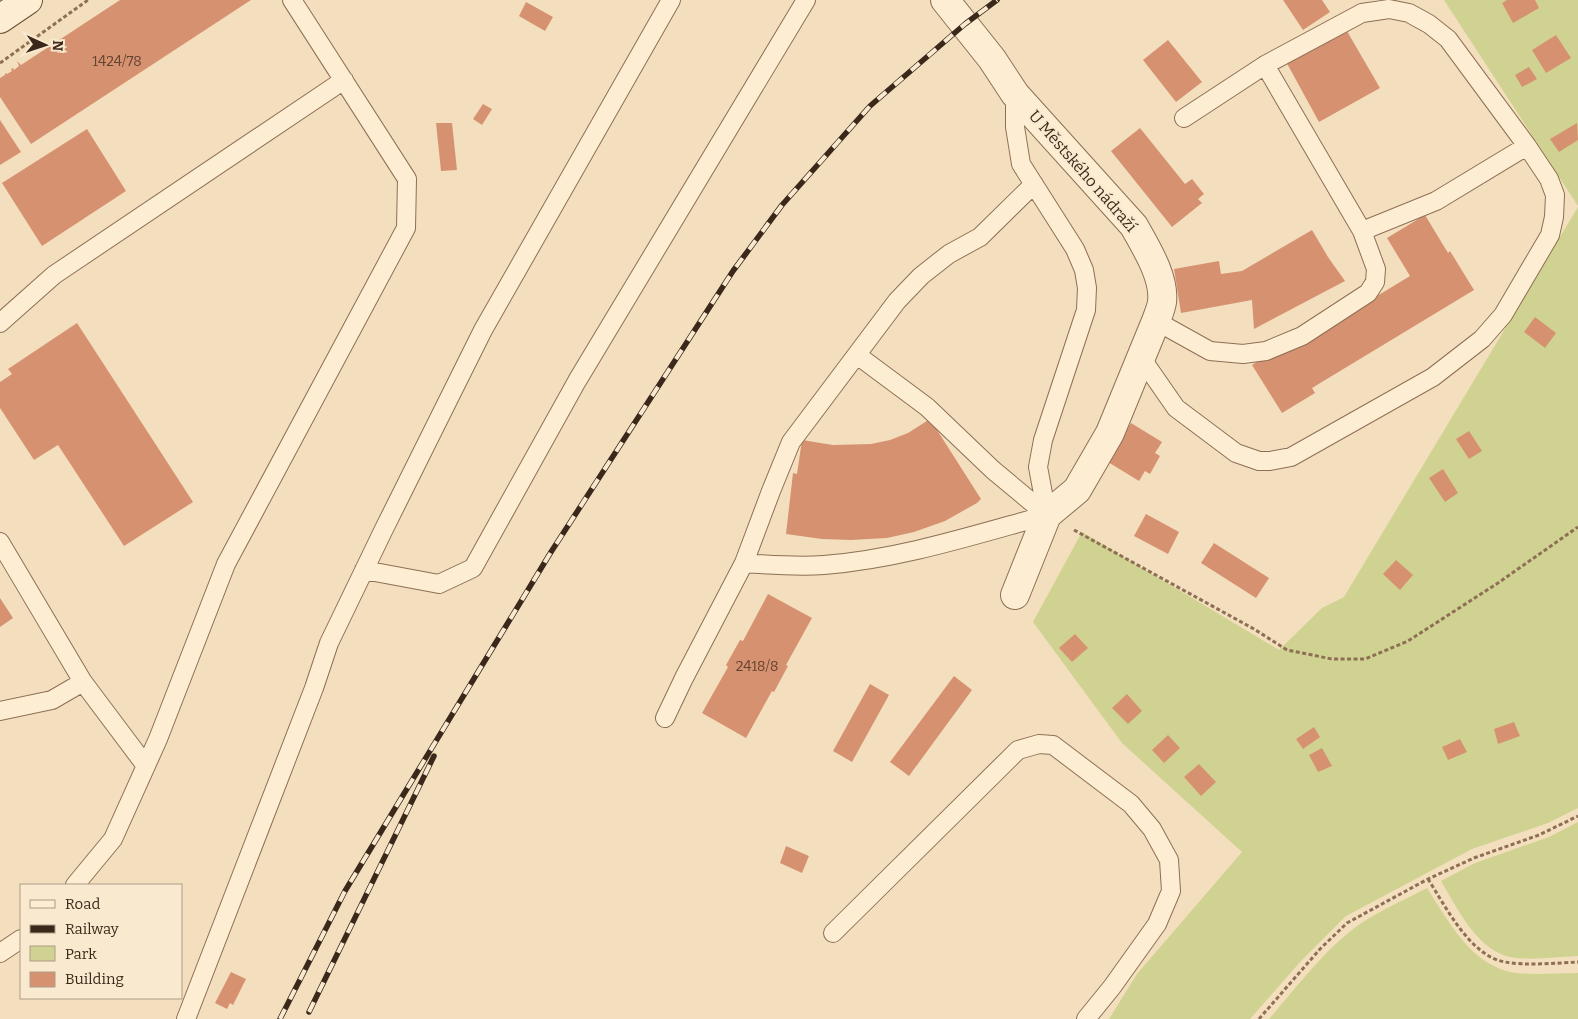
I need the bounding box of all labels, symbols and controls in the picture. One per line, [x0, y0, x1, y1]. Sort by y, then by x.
north arrow [20, 20, 70, 70]
text: N [49, 40, 66, 52]
house number: 1424/78 [92, 53, 142, 70]
street label: U Městského nádraží [1025, 106, 1141, 236]
house number: 2418/8 [736, 658, 778, 675]
legend [20, 884, 182, 999]
text: Road [65, 895, 100, 913]
text: Railway [65, 920, 119, 938]
text: Park [65, 945, 97, 963]
text: Building [65, 970, 124, 988]

